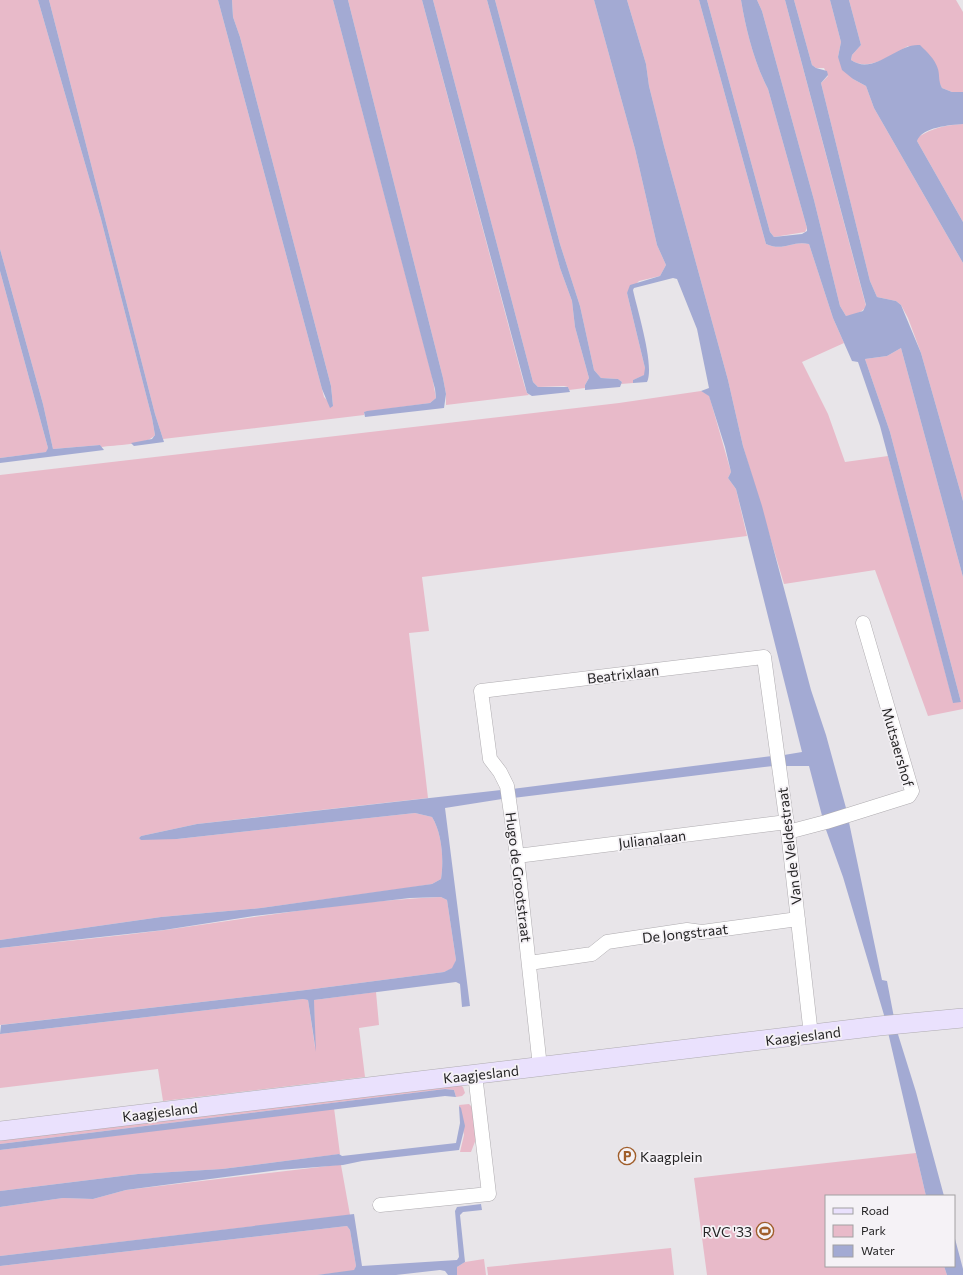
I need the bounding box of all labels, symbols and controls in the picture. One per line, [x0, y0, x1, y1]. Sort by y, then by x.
street label: Beatrixlaan [586, 661, 660, 687]
street label: Mutsaershof [879, 705, 918, 789]
street label: Van de Veldestraat [773, 786, 805, 906]
street label: Hugo de Grootstraat [503, 811, 535, 943]
street label: Julianalaan [617, 826, 687, 852]
street label: De Jongstraat [641, 920, 729, 946]
street label: Kaagjesland [764, 1023, 842, 1049]
street label: Kaagjesland [442, 1062, 520, 1086]
street label: Kaagjesland [121, 1099, 199, 1125]
parking icon: Kaagplein [617, 1146, 637, 1166]
place label: Kaagplein [640, 1148, 702, 1165]
legend [825, 1195, 955, 1267]
text: Road [861, 1203, 889, 1217]
sports icon: RVC '33 [755, 1221, 775, 1241]
place label: RVC '33 [703, 1223, 752, 1240]
text: Park [861, 1223, 887, 1237]
text: Water [861, 1243, 895, 1257]

